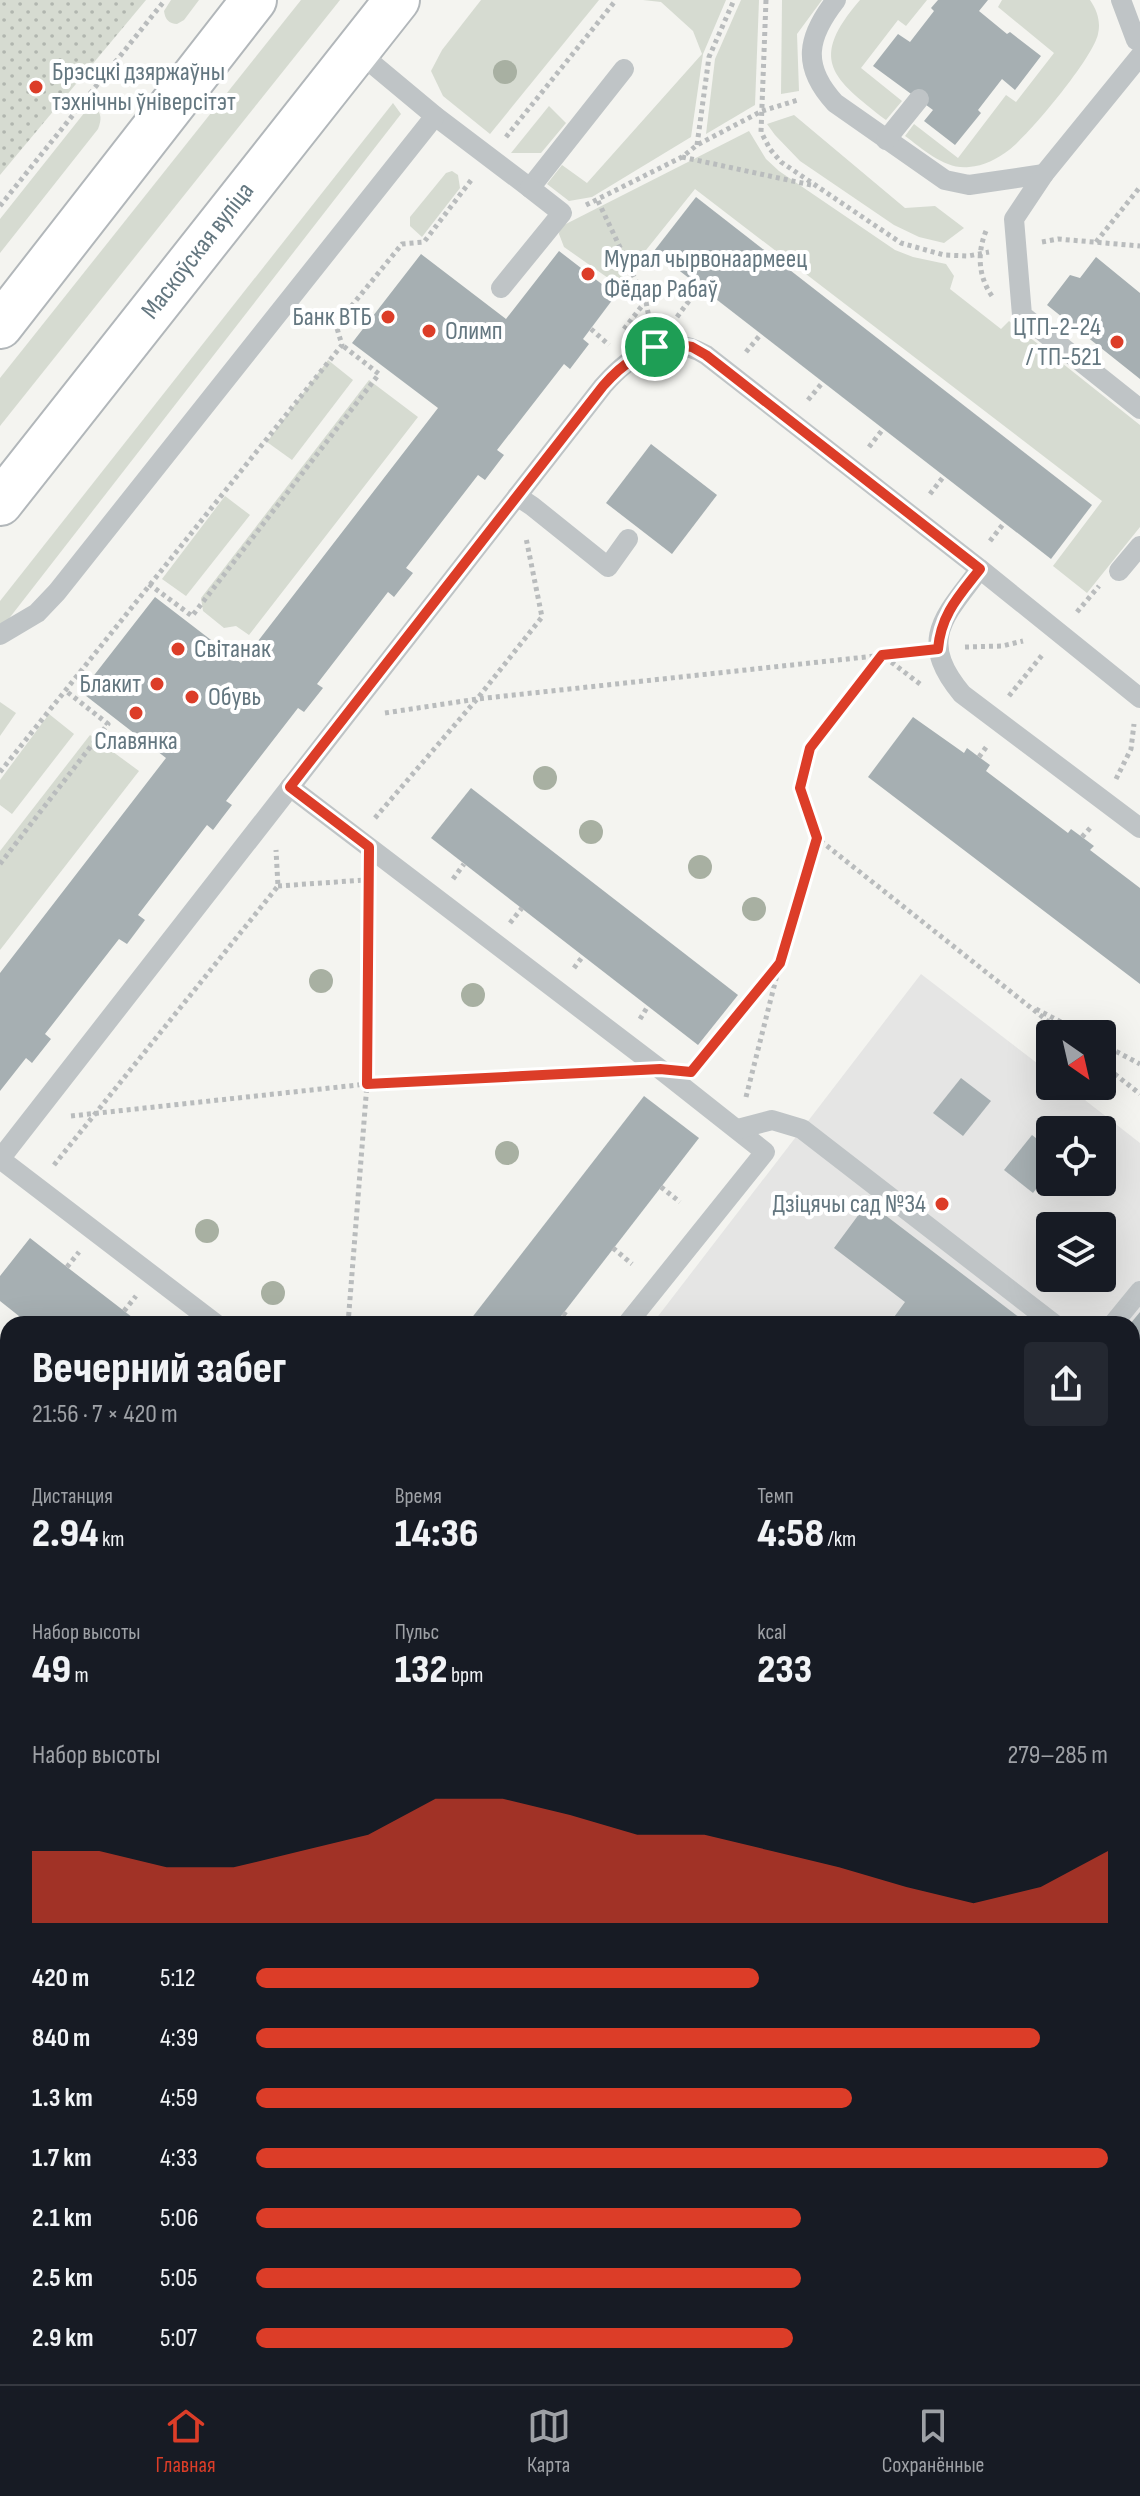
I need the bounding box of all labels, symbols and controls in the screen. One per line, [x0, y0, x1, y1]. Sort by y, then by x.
place label: Брэсцкі дзяржаўны тэхнічны ўніверсітэт [52, 57, 236, 118]
marker: Брэсцкі дзяржаўны тэхнічны ўніверсітэт [27, 78, 45, 96]
street label: Маскоўская вуліца [135, 176, 261, 326]
place label: Мурал чырвонаармеец Фёдар Рабаў [604, 244, 807, 305]
marker: Мурал чырвонаармеец Фёдар Рабаў [579, 265, 597, 283]
place label: Банк ВТБ [293, 302, 372, 333]
marker: Банк ВТБ [379, 308, 397, 326]
place label: ЦТП-2-24 / ТП-521 [1013, 312, 1101, 373]
pin [621, 313, 689, 381]
place label: Олимп [445, 316, 503, 347]
marker: Олимп [420, 322, 438, 340]
icon: arrive [633, 325, 677, 369]
marker: ЦТП-2-24 / ТП-521 [1108, 333, 1126, 351]
place label: Світанак [194, 634, 271, 665]
marker: Світанак [169, 640, 187, 658]
place label: Блакит [80, 669, 141, 700]
marker: Блакит [148, 675, 166, 693]
place label: Обувь [208, 682, 261, 713]
marker: Обувь [183, 688, 201, 706]
marker: Славянка [127, 704, 145, 722]
place label: Славянка [94, 726, 178, 757]
north arrow [1036, 1020, 1116, 1100]
map controls [1036, 1020, 1116, 1292]
button: locate [1036, 1116, 1116, 1196]
place label: Дзіцячы сад №34 [772, 1189, 926, 1220]
marker: Дзіцячы сад №34 [933, 1195, 951, 1213]
button: layers [1036, 1212, 1116, 1292]
text: Вечерний забег [32, 1342, 286, 1395]
button: share [1024, 1342, 1108, 1426]
text: 21:56 · 7 × 420 m [32, 1399, 178, 1430]
text: Дистанция [32, 1483, 113, 1510]
text: Время [395, 1483, 442, 1510]
text: Темп [757, 1483, 794, 1510]
text: 2.94 [32, 1510, 98, 1558]
text: 14:36 [395, 1510, 478, 1558]
text: 4:58 [757, 1510, 824, 1558]
text: km [98, 1526, 124, 1553]
text: /km [824, 1526, 856, 1553]
text: Набор высоты [32, 1619, 141, 1646]
text: Пульс [395, 1619, 439, 1646]
text: kcal [757, 1619, 786, 1646]
text: 49 [32, 1646, 71, 1694]
text: 132 [395, 1646, 447, 1694]
text: 233 [757, 1646, 812, 1694]
text: m [71, 1662, 89, 1689]
text: bpm [447, 1662, 483, 1689]
text: Набор высоты [32, 1740, 160, 1771]
text: 279–285 m [1008, 1740, 1108, 1771]
text: 420 m [32, 1963, 89, 1994]
text: 5:12 [160, 1963, 195, 1994]
text: 840 m [32, 2023, 90, 2054]
text: 4:39 [160, 2023, 198, 2054]
text: 1.3 km [32, 2083, 93, 2114]
text: 4:59 [160, 2083, 198, 2114]
text: 1.7 km [32, 2143, 91, 2174]
text: 4:33 [160, 2143, 198, 2174]
text: 2.1 km [32, 2203, 92, 2234]
text: 5:06 [160, 2203, 198, 2234]
text: 2.5 km [32, 2263, 93, 2294]
text: 5:05 [160, 2263, 197, 2294]
text: 2.9 km [32, 2323, 94, 2354]
text: 5:07 [160, 2323, 197, 2354]
tab: Главная [156, 2404, 216, 2479]
tab: Карта [527, 2404, 571, 2479]
tab: Сохранённые [882, 2404, 984, 2479]

